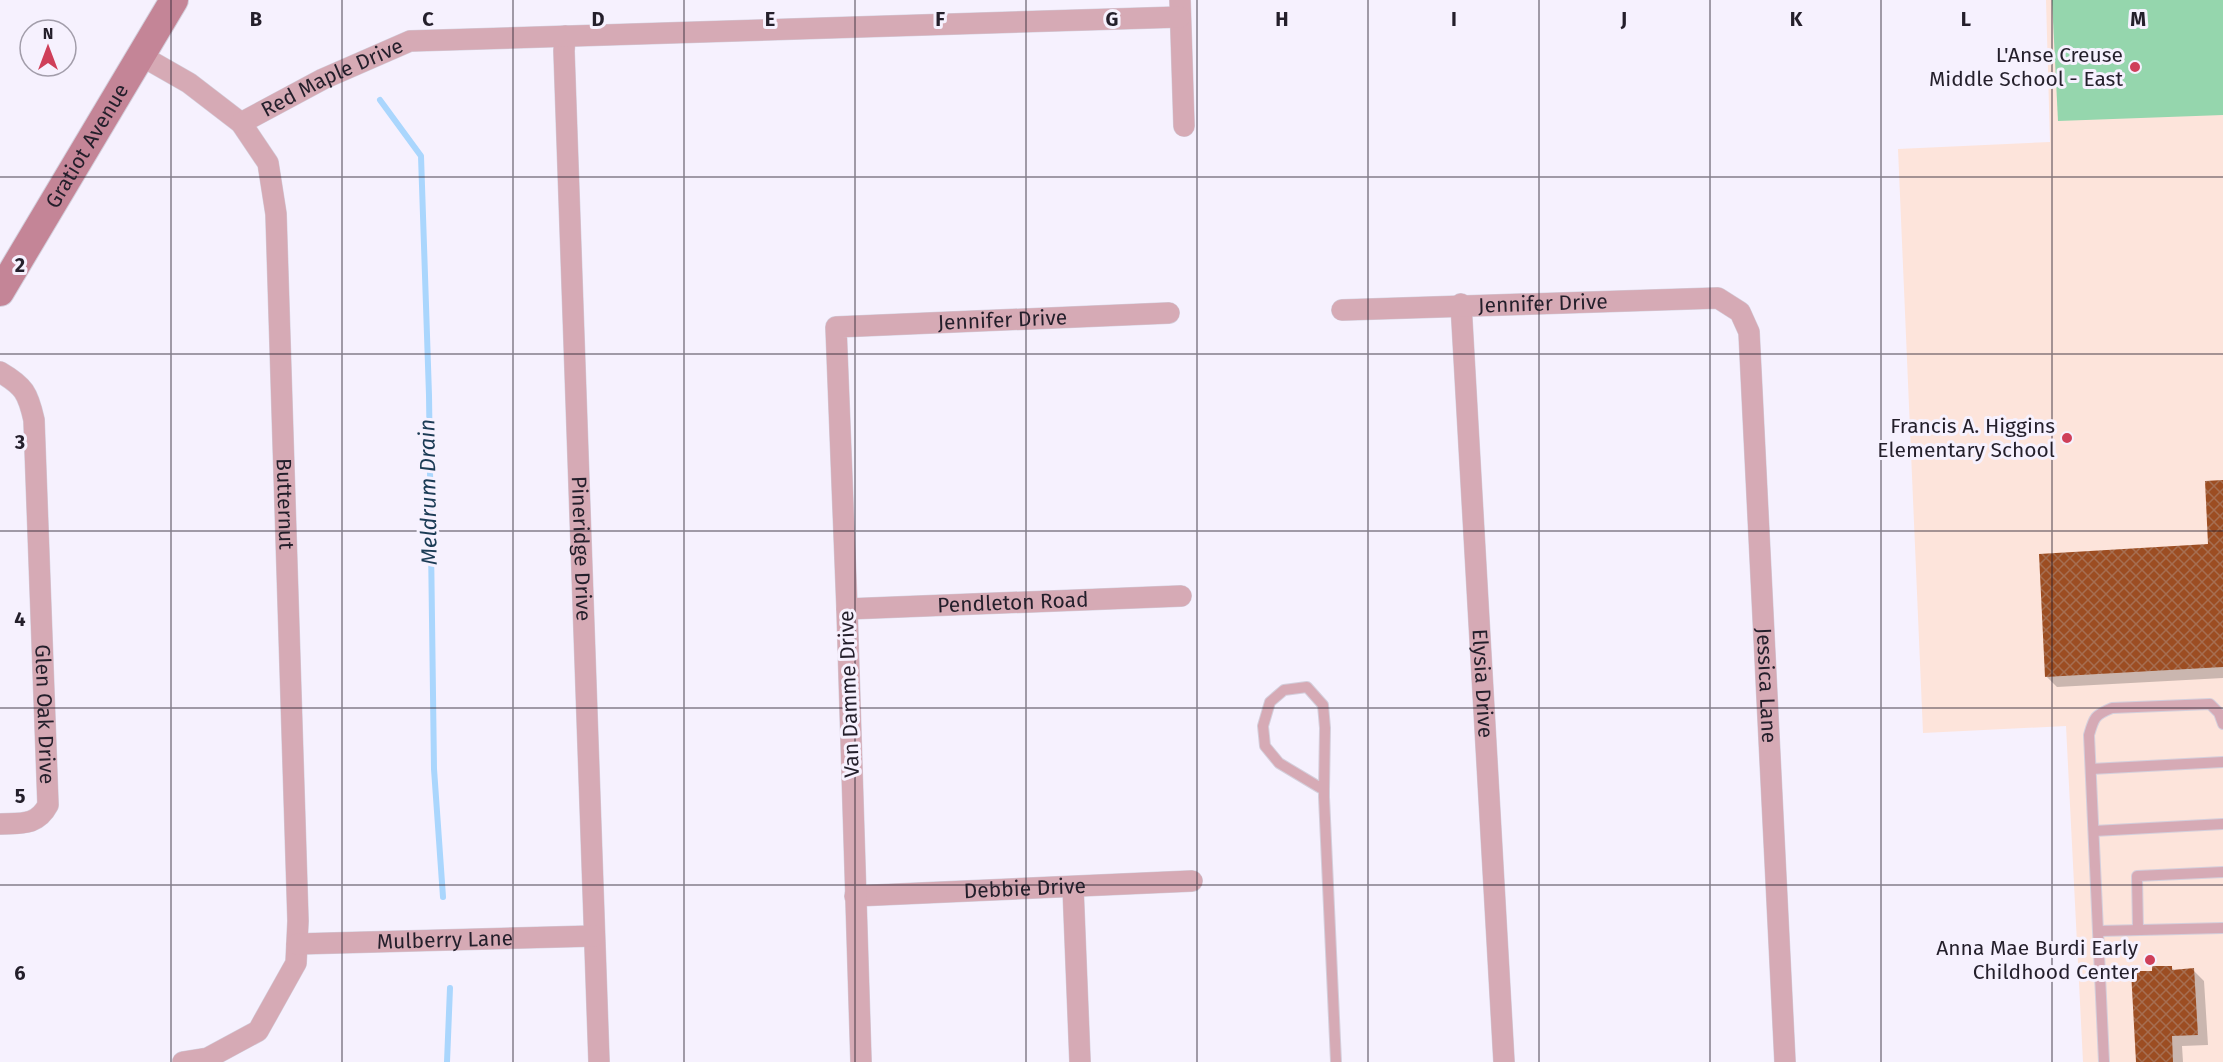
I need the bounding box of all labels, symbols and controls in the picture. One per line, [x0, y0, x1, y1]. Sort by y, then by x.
text: B [250, 7, 262, 31]
text: C [422, 7, 434, 31]
text: D [591, 7, 605, 31]
text: E [765, 7, 775, 31]
text: F [935, 7, 945, 31]
text: G [1106, 7, 1118, 31]
text: H [1275, 7, 1289, 31]
text: I [1451, 7, 1457, 31]
text: J [1620, 7, 1627, 31]
text: K [1790, 7, 1803, 31]
text: L [1961, 7, 1971, 31]
text: M [2130, 7, 2146, 31]
north arrow [18, 18, 78, 78]
text: N [43, 24, 53, 43]
street label: Red Maple Drive [257, 33, 407, 123]
place label: L'Anse Creuse Middle School - East [1929, 42, 2123, 92]
marker: L'Anse Creuse Middle School - East [2128, 60, 2142, 74]
street label: Gratiot Avenue [40, 79, 134, 213]
text: 2 [15, 253, 25, 277]
street label: Jennifer Drive [1478, 289, 1608, 319]
street label: Jennifer Drive [937, 304, 1068, 336]
place label: Francis A. Higgins Elementary School [1877, 413, 2055, 463]
water label: Meldrum Drain [413, 419, 443, 565]
text: 3 [14, 430, 25, 454]
marker: Francis A. Higgins Elementary School [2060, 431, 2074, 445]
street label: Butternut [271, 458, 299, 551]
street label: Pineridge Drive [566, 476, 597, 622]
street label: Pendleton Road [937, 587, 1089, 618]
text: 4 [14, 607, 26, 631]
street label: Van Damme Drive [833, 610, 865, 778]
street label: Jessica Lane [1751, 627, 1782, 744]
street label: Elysia Drive [1466, 628, 1499, 739]
street label: Glen Oak Drive [29, 644, 60, 785]
text: 5 [15, 784, 26, 808]
street label: Debbie Drive [963, 873, 1086, 904]
street label: Mulberry Lane [376, 925, 513, 955]
place label: Anna Mae Burdi Early Childhood Center [1936, 935, 2139, 985]
marker: Anna Mae Burdi Early Childhood Center [2143, 953, 2157, 967]
text: 6 [14, 961, 26, 985]

